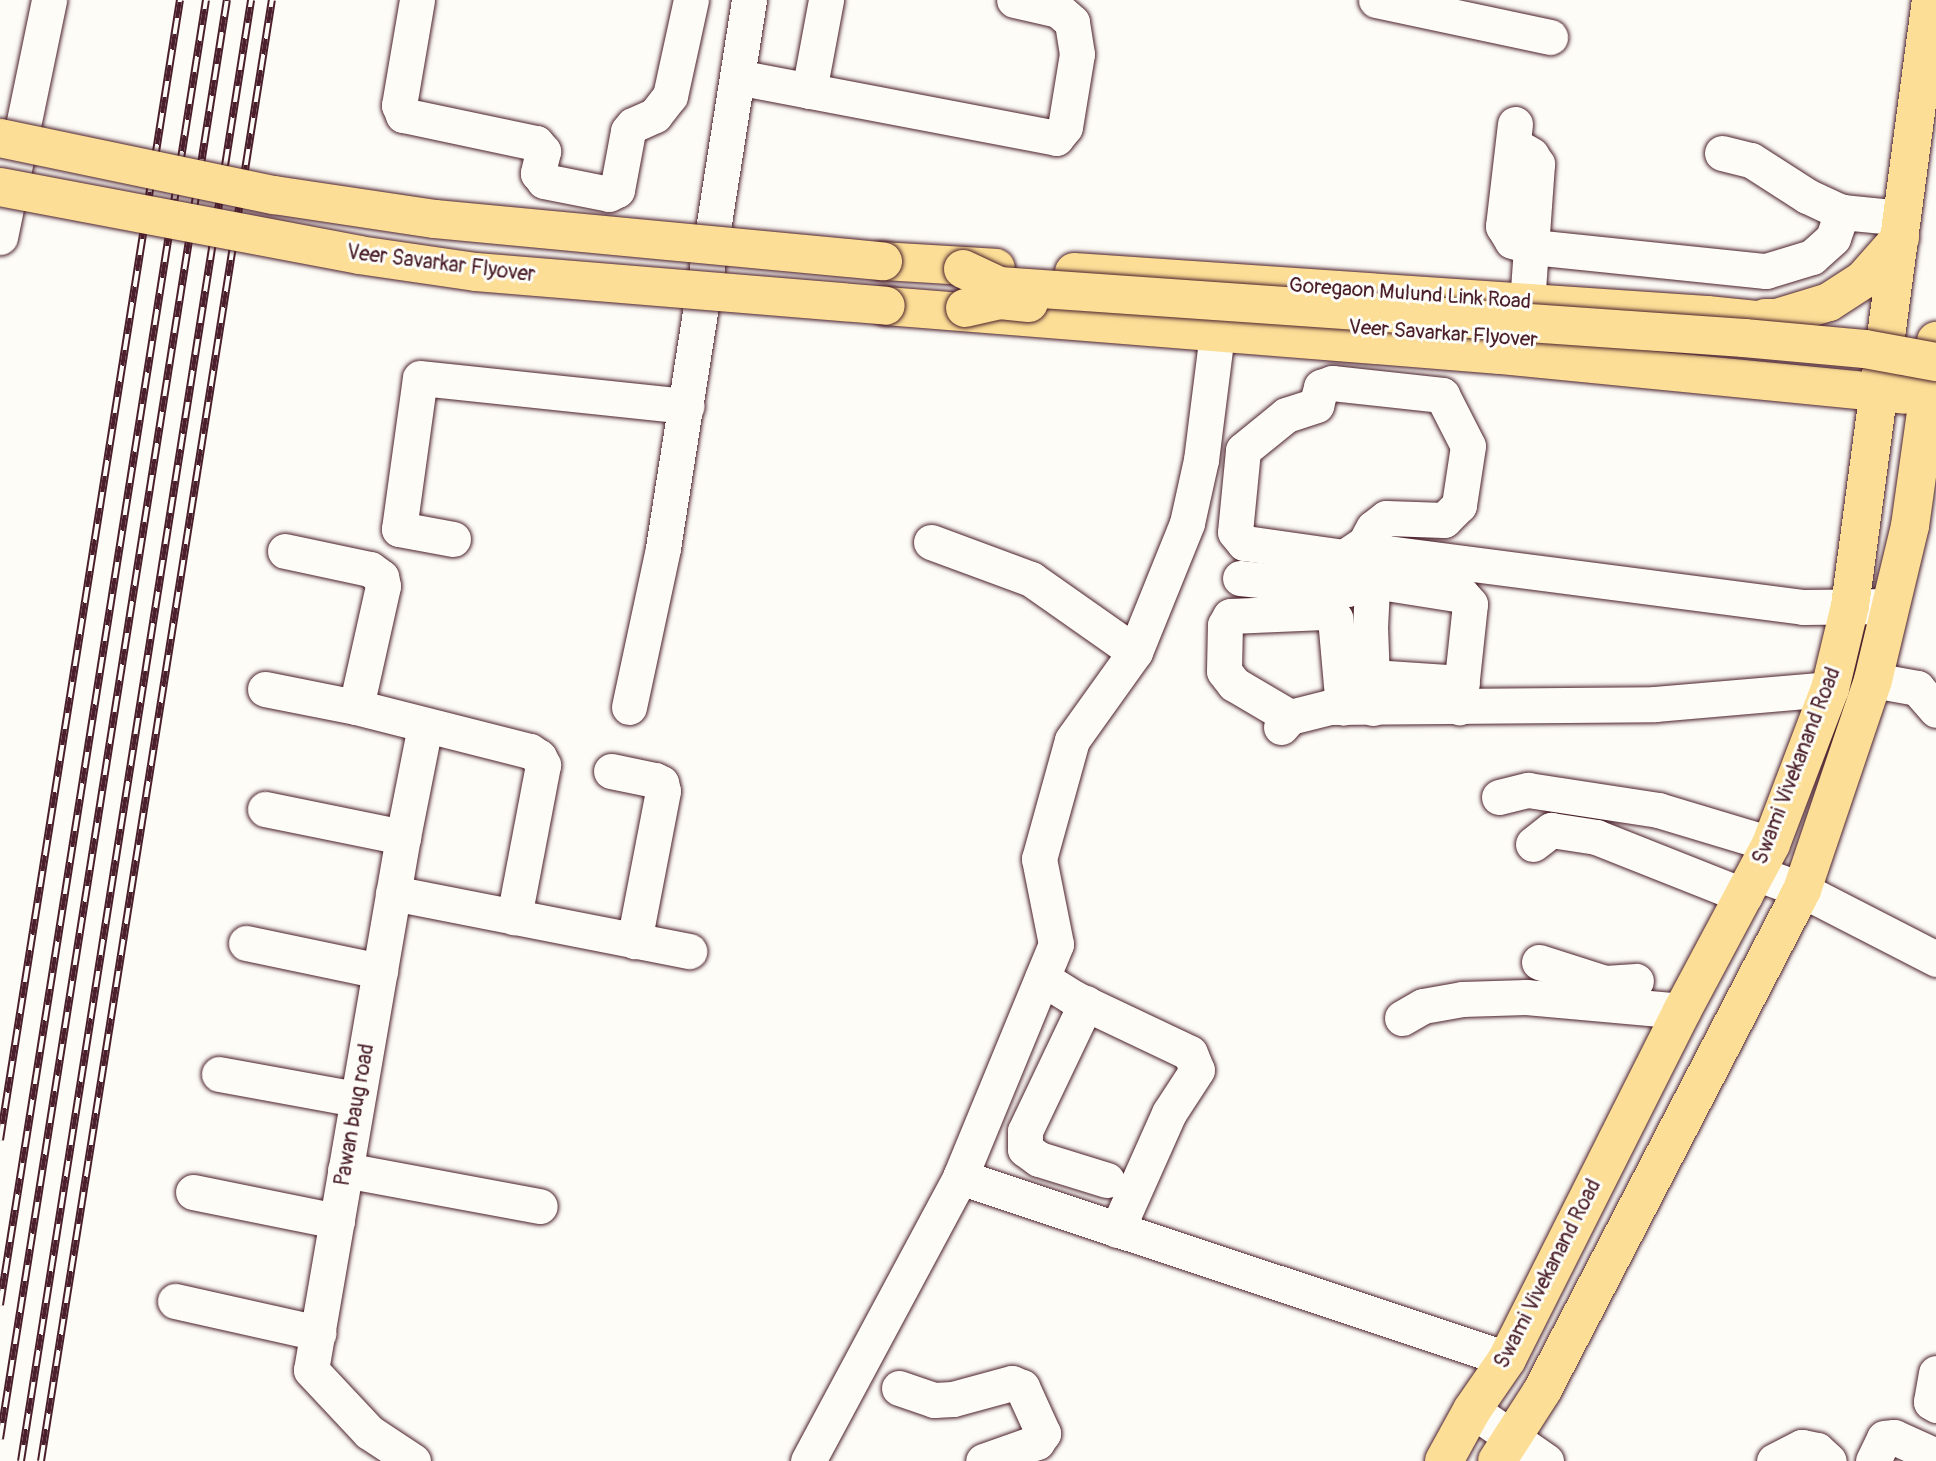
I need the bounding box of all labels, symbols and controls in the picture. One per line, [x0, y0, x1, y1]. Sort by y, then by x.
street label: Veer Savarkar Flyover [345, 240, 537, 288]
street label: Goregaon Mulund Link Road [1288, 273, 1532, 315]
street label: Veer Savarkar Flyover [1347, 315, 1539, 353]
street label: Swami Vivekanand Road [1748, 664, 1846, 868]
street label: Pawan baug road [330, 1042, 380, 1188]
street label: Swami Vivekanand Road [1489, 1175, 1607, 1373]

